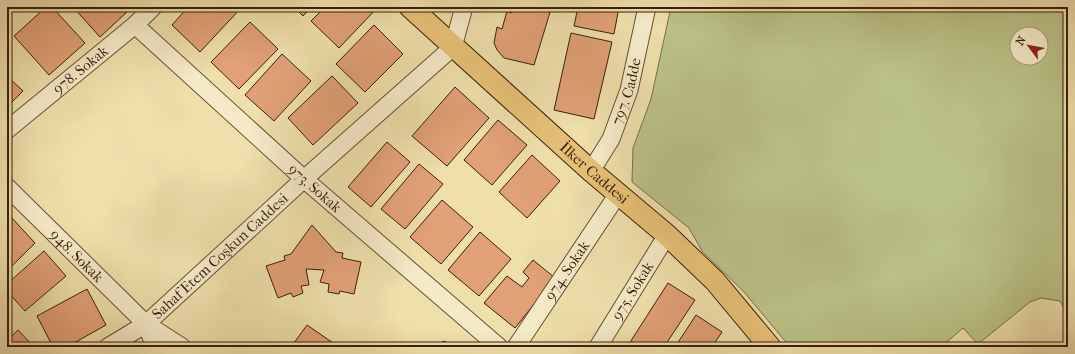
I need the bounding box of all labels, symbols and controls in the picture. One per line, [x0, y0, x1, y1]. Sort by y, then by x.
north arrow [1009, 26, 1049, 66]
text: N [1013, 33, 1029, 48]
street label: 978. Sokak [49, 42, 112, 98]
street label: 797. Cadde [608, 56, 645, 127]
street label: İlker Caddesi [556, 138, 633, 208]
street label: 973. Sokak [285, 160, 346, 217]
street label: Sahaf Etem Coşkun Caddesi [148, 189, 292, 323]
street label: 948. Sokak [46, 226, 107, 286]
street label: 974. Sokak [541, 237, 593, 304]
street label: 975. Sokak [608, 258, 658, 323]

